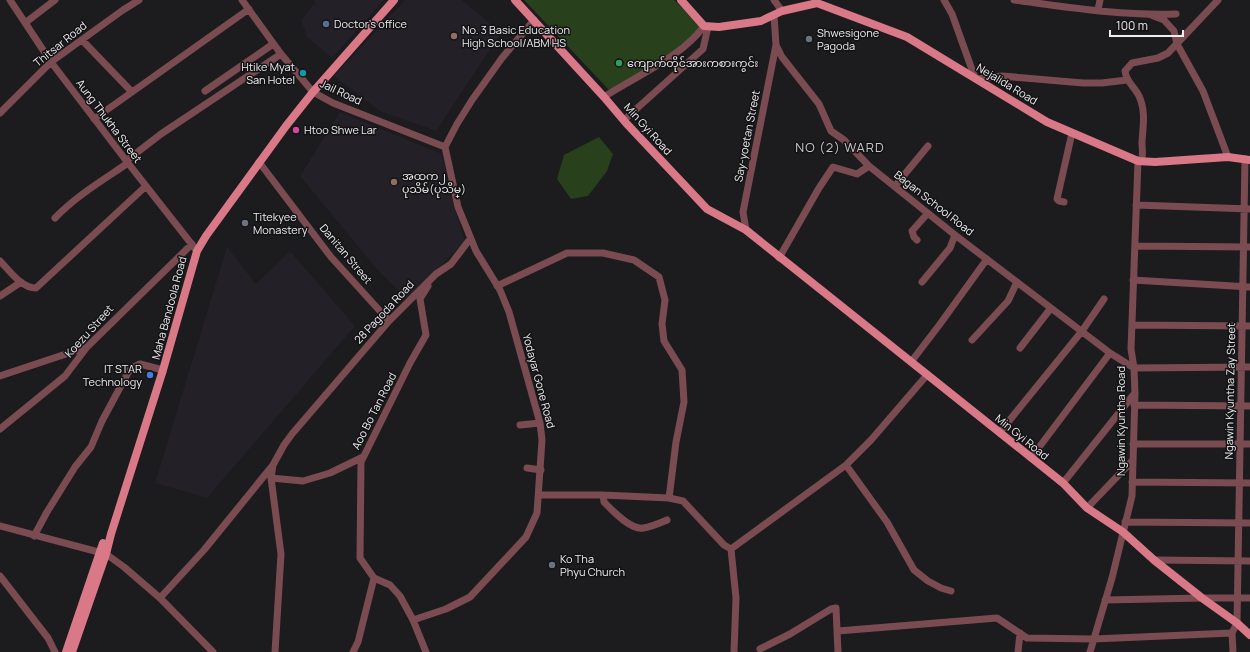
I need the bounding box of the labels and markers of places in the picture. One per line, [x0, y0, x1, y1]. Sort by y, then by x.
place label: Doctor's office [334, 16, 408, 31]
marker: Doctor's office [321, 19, 331, 29]
place label: No. 3 Basic Education High School/ABM HS [462, 22, 570, 50]
place label: Shwesigone Pagoda [817, 25, 880, 53]
marker: No. 3 Basic Education High School/ABM HS [449, 31, 459, 41]
marker: Shwesigone Pagoda [804, 34, 814, 44]
place label: ကျောက်တိုင်အားကစားကွင်း [627, 55, 759, 72]
marker: ကျောက်တိုင်အားကစားကွင်း [614, 58, 624, 68]
place label: Htike Myat San Hotel [241, 59, 295, 87]
marker: Htike Myat San Hotel [298, 68, 308, 78]
place label: Htoo Shwe Lar [304, 122, 377, 137]
marker: Htoo Shwe Lar [291, 125, 301, 135]
place label: အထက၂ ပုသိမ်(ပုသိမ္) [402, 168, 466, 198]
marker: အထက၂ ပုသိမ်(ပုသိမ္) [389, 177, 399, 187]
place label: Titekyee Monastery [253, 209, 308, 237]
marker: Titekyee Monastery [240, 218, 250, 228]
place label: IT STAR Technology [83, 361, 142, 389]
marker: IT STAR Technology [145, 370, 155, 380]
place label: Ko Tha Phyu Church [560, 551, 625, 579]
marker: Ko Tha Phyu Church [547, 560, 557, 570]

